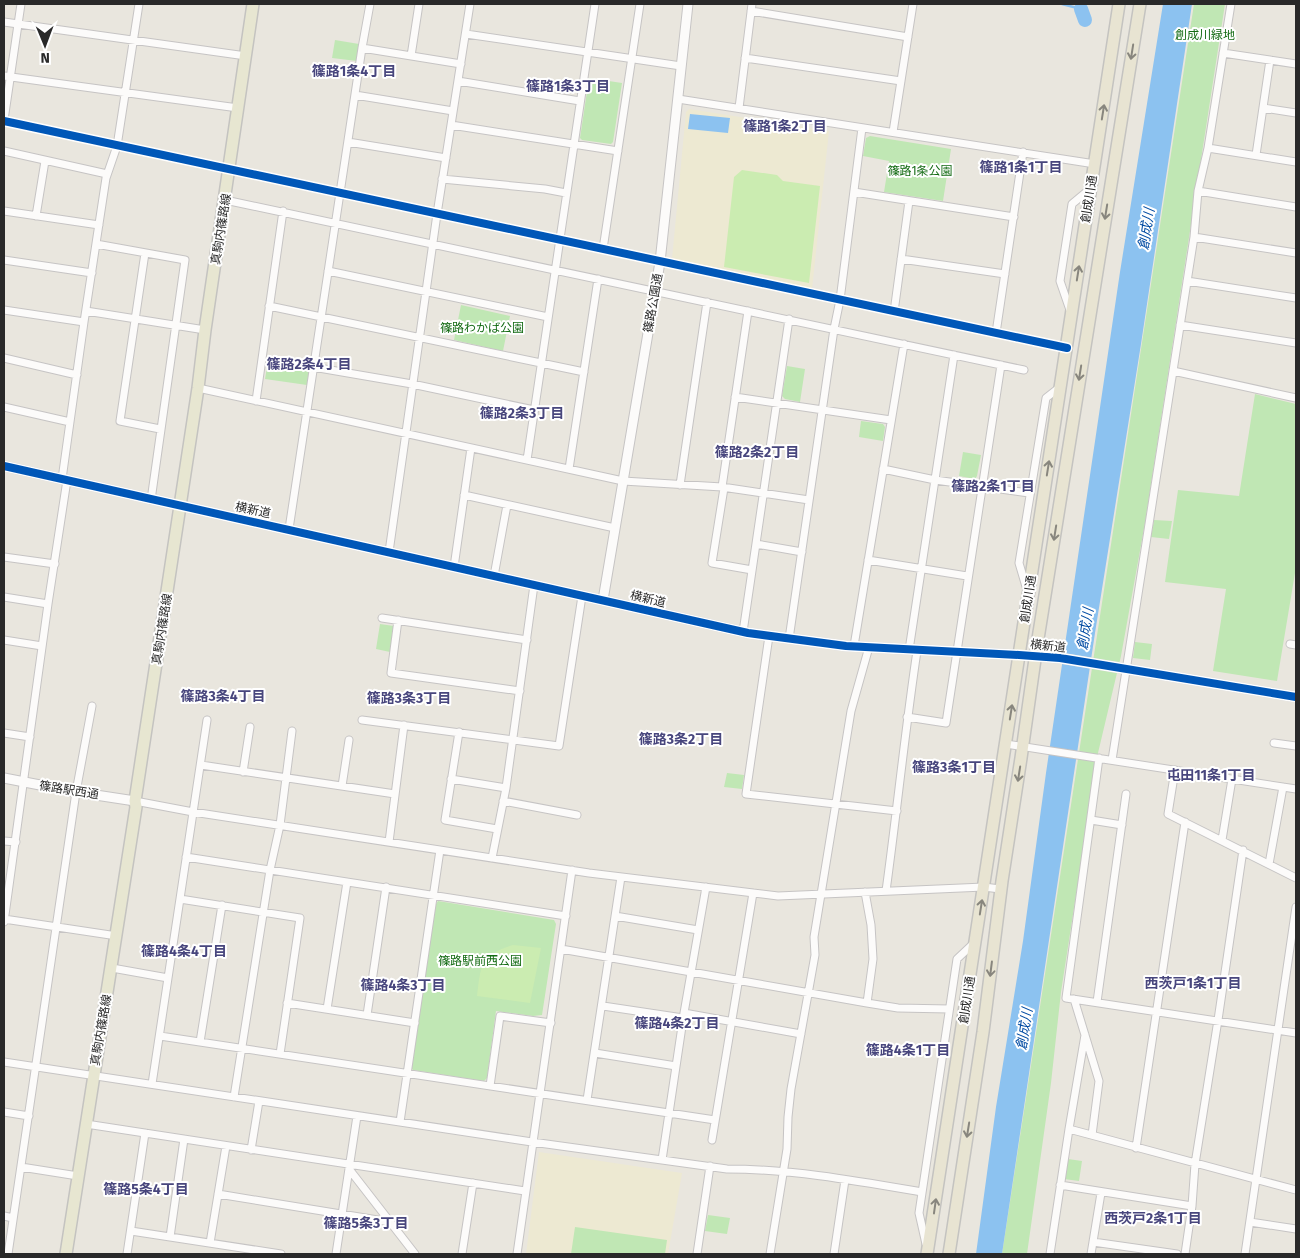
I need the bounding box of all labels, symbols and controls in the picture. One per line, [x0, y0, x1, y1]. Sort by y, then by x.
north arrow [20, 20, 70, 70]
park label: 創成川緑地 [1175, 28, 1235, 42]
one-way arrow [1127, 44, 1137, 60]
text: N [40, 49, 50, 66]
district label: 篠路1条4丁目 [312, 63, 396, 80]
district label: 篠路1条3丁目 [526, 78, 610, 95]
one-way arrow [1098, 105, 1108, 121]
district label: 篠路1条2丁目 [743, 118, 827, 135]
district label: 篠路1条1丁目 [980, 159, 1063, 176]
park label: 篠路1条公園 [887, 164, 953, 178]
street label: 創成川通 [1078, 174, 1100, 224]
street label: 真駒内篠路線 [208, 192, 234, 266]
one-way arrow [1101, 204, 1111, 220]
water label: 創成川 [1135, 205, 1158, 251]
one-way arrow [1073, 265, 1083, 281]
street label: 篠路公園通 [641, 272, 665, 334]
park label: 篠路わかば公園 [440, 321, 524, 335]
district label: 篠路2条4丁目 [266, 356, 352, 373]
one-way arrow [1075, 364, 1085, 380]
district label: 篠路2条3丁目 [480, 405, 564, 422]
district label: 篠路2条2丁目 [715, 444, 799, 461]
one-way arrow [1044, 460, 1054, 476]
district label: 篠路2条1丁目 [951, 478, 1035, 495]
street label: 横新道 [234, 499, 272, 521]
one-way arrow [1049, 525, 1059, 541]
street label: 創成川通 [1017, 574, 1039, 624]
street label: 横新道 [629, 588, 667, 610]
street label: 真駒内篠路線 [149, 592, 175, 666]
water label: 創成川 [1074, 605, 1097, 651]
street label: 横新道 [1029, 637, 1067, 655]
district label: 篠路3条4丁目 [180, 688, 266, 705]
district label: 篠路3条3丁目 [367, 690, 451, 707]
one-way arrow [1006, 704, 1016, 720]
district label: 篠路3条2丁目 [639, 731, 723, 748]
district label: 篠路3条1丁目 [912, 759, 996, 776]
one-way arrow [1013, 766, 1023, 782]
district label: 屯田11条1丁目 [1166, 767, 1256, 784]
street label: 篠路駅西通 [38, 778, 100, 802]
one-way arrow [976, 899, 986, 915]
district label: 篠路4条4丁目 [141, 943, 227, 960]
park label: 篠路駅前西公園 [438, 954, 522, 968]
one-way arrow [986, 961, 996, 977]
street label: 創成川通 [956, 975, 978, 1025]
district label: 西茨戸1条1丁目 [1145, 975, 1242, 992]
district label: 篠路4条3丁目 [360, 977, 446, 994]
street label: 真駒内篠路線 [88, 993, 114, 1067]
water label: 創成川 [1013, 1005, 1036, 1051]
district label: 篠路4条2丁目 [634, 1015, 720, 1032]
district label: 篠路4条1丁目 [866, 1042, 950, 1059]
one-way arrow [963, 1122, 973, 1138]
district label: 篠路5条4丁目 [103, 1181, 189, 1198]
one-way arrow [930, 1198, 940, 1214]
district label: 西茨戸2条1丁目 [1104, 1210, 1202, 1227]
district label: 篠路5条3丁目 [324, 1215, 408, 1232]

